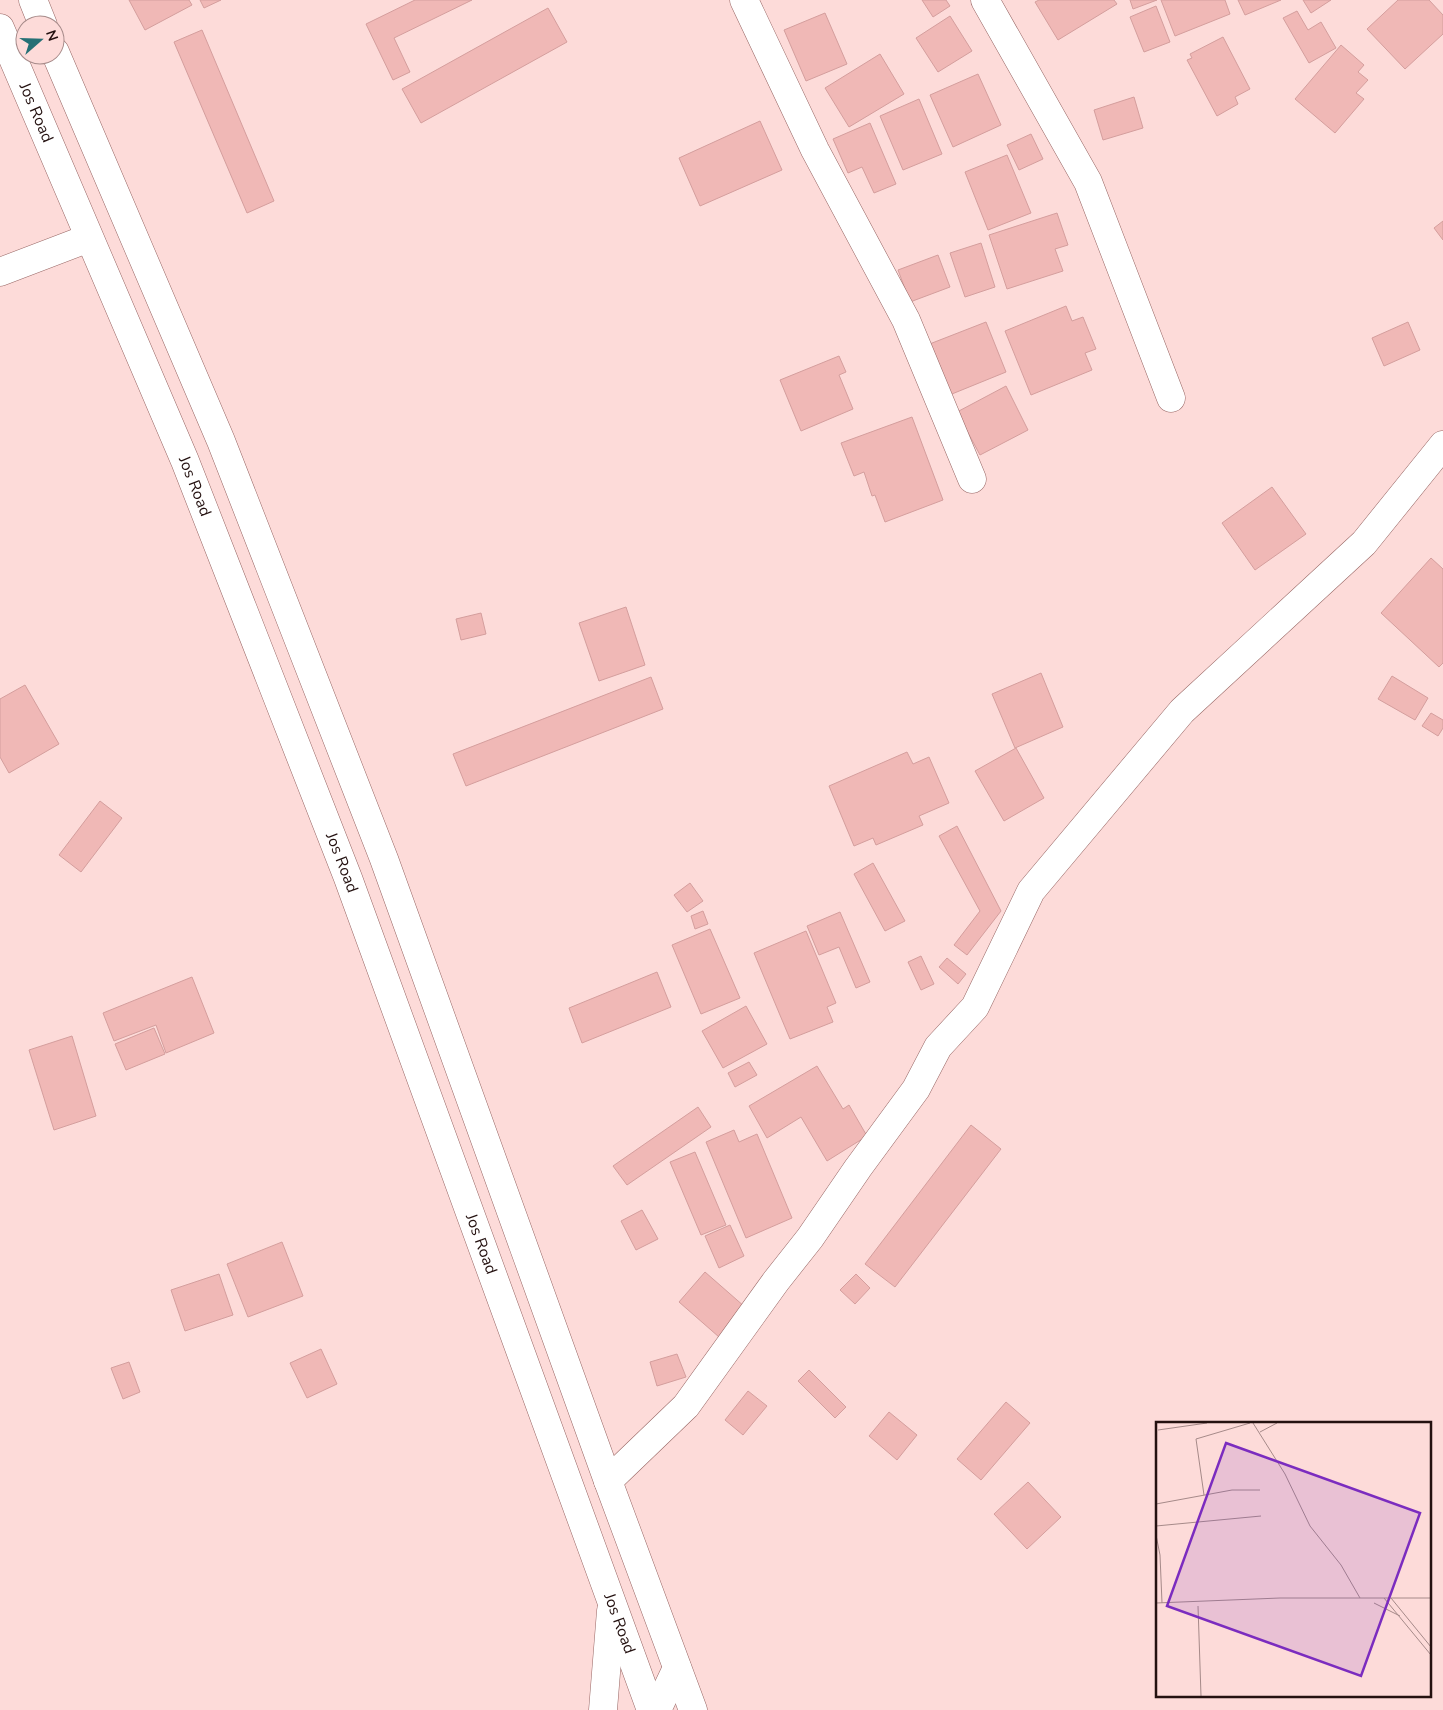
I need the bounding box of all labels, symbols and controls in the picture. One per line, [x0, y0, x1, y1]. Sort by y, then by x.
north arrow [15, 15, 65, 65]
text: N [41, 28, 62, 44]
street label: Jos Road [13, 78, 59, 146]
street label: Jos Road [173, 452, 217, 520]
street label: Jos Road [320, 828, 363, 896]
street label: Jos Road [460, 1210, 502, 1277]
inset map [1156, 1422, 1430, 1698]
street label: Jos Road [598, 1589, 641, 1657]

